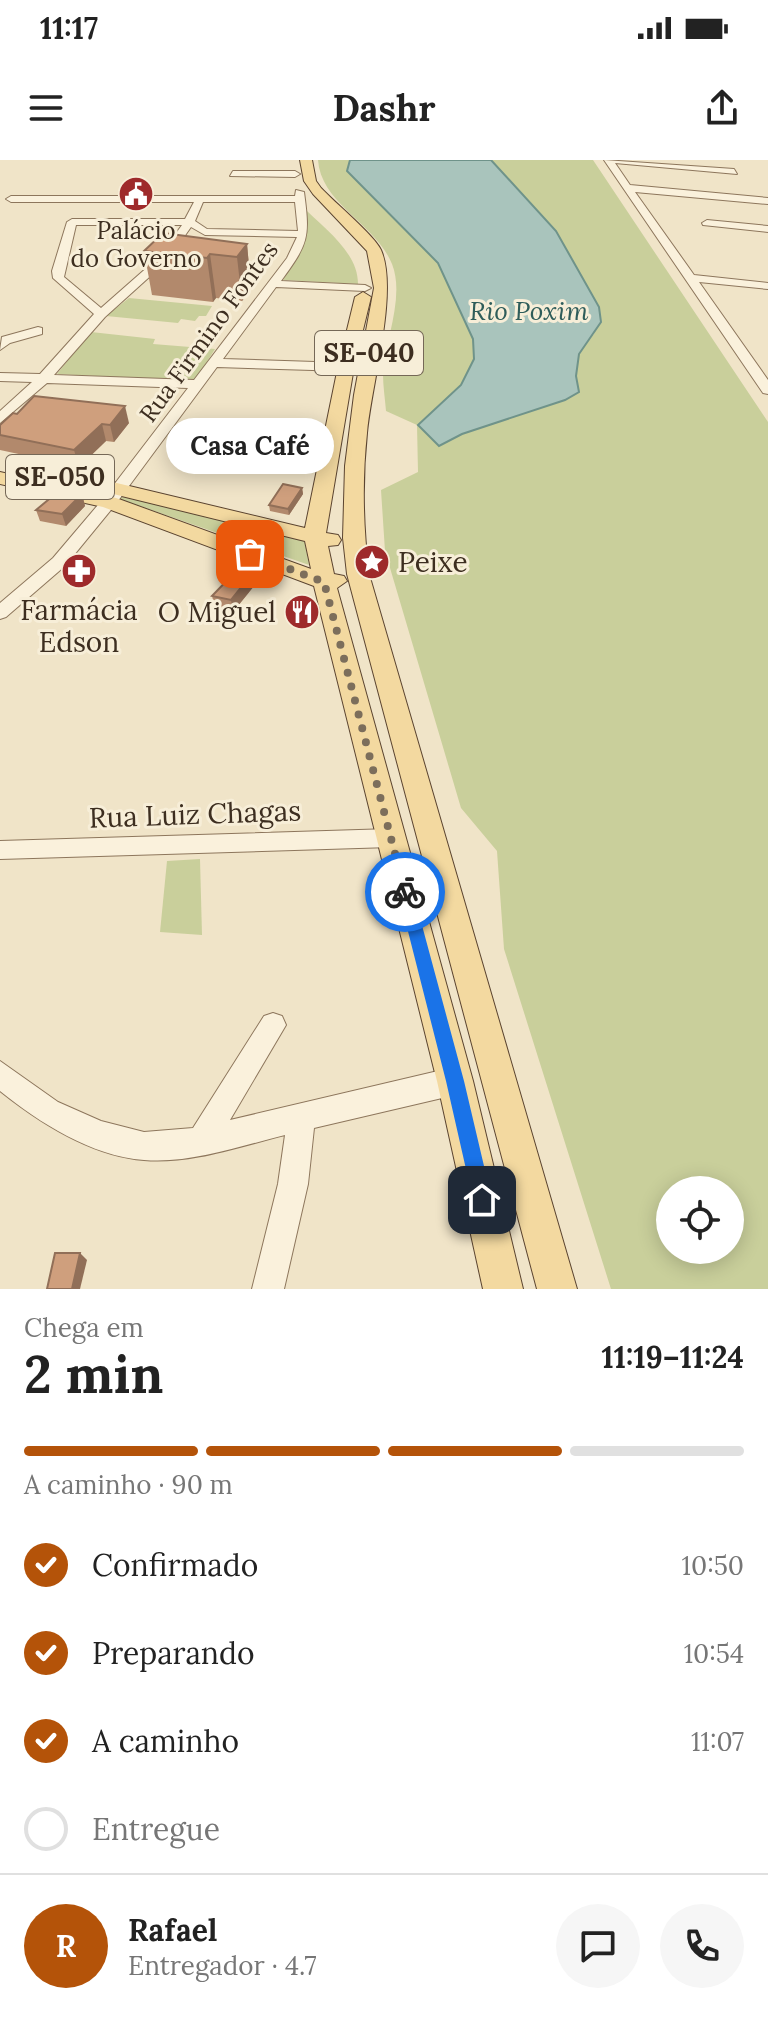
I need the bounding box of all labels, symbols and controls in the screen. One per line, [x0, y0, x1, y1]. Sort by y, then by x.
text: 11:17 [40, 9, 98, 47]
text: Dashr [332, 85, 436, 131]
icon: menu [24, 86, 68, 130]
icon: share [700, 86, 744, 130]
public building icon: Palácio do Governo [117, 175, 155, 213]
place label: Palácio do Governo [71, 215, 201, 274]
street label: Rua Firmino Fontes [133, 235, 285, 428]
water label: Rio Poxim [470, 294, 589, 327]
road number: SE-040 [315, 331, 423, 375]
callout: Casa Café [166, 418, 334, 474]
text: Casa Café [190, 429, 310, 462]
road number: SE-050 [6, 455, 114, 499]
pin [216, 520, 284, 588]
icon: bag [228, 532, 272, 576]
place icon: Peixe [353, 543, 391, 581]
place label: Peixe [398, 544, 468, 580]
pharmacy icon: Farmácia Edson [60, 552, 98, 590]
place label: Farmácia Edson [20, 592, 138, 660]
restaurant icon: O Miguel [283, 593, 321, 631]
place label: O Miguel [158, 594, 276, 630]
street label: Rua Luiz Chagas [88, 792, 302, 836]
courier [365, 852, 445, 932]
icon: bike [383, 870, 427, 914]
pin [448, 1166, 516, 1234]
map controls [656, 1176, 744, 1264]
button: locate [656, 1176, 744, 1264]
icon: home [460, 1178, 504, 1222]
text: Chega em [24, 1311, 144, 1344]
text: 11:19–11:24 [602, 1338, 744, 1376]
text: 2 min [24, 1341, 163, 1407]
text: A caminho · 90 m [24, 1468, 233, 1501]
icon: check [24, 1543, 68, 1587]
text: Confirmado [92, 1546, 258, 1584]
text: 10:50 [682, 1549, 744, 1582]
icon: check [24, 1631, 68, 1675]
text: Preparando [92, 1634, 255, 1672]
text: 10:54 [684, 1637, 744, 1670]
icon: check [24, 1719, 68, 1763]
text: A caminho [92, 1722, 239, 1760]
text: 11:07 [691, 1725, 744, 1758]
text: Entregue [92, 1810, 220, 1848]
button: chat [556, 1904, 640, 1988]
button: phone [660, 1904, 744, 1988]
text: Rafael [128, 1911, 217, 1949]
text: R [56, 1927, 76, 1965]
text: Entregador · 4.7 [128, 1949, 317, 1982]

